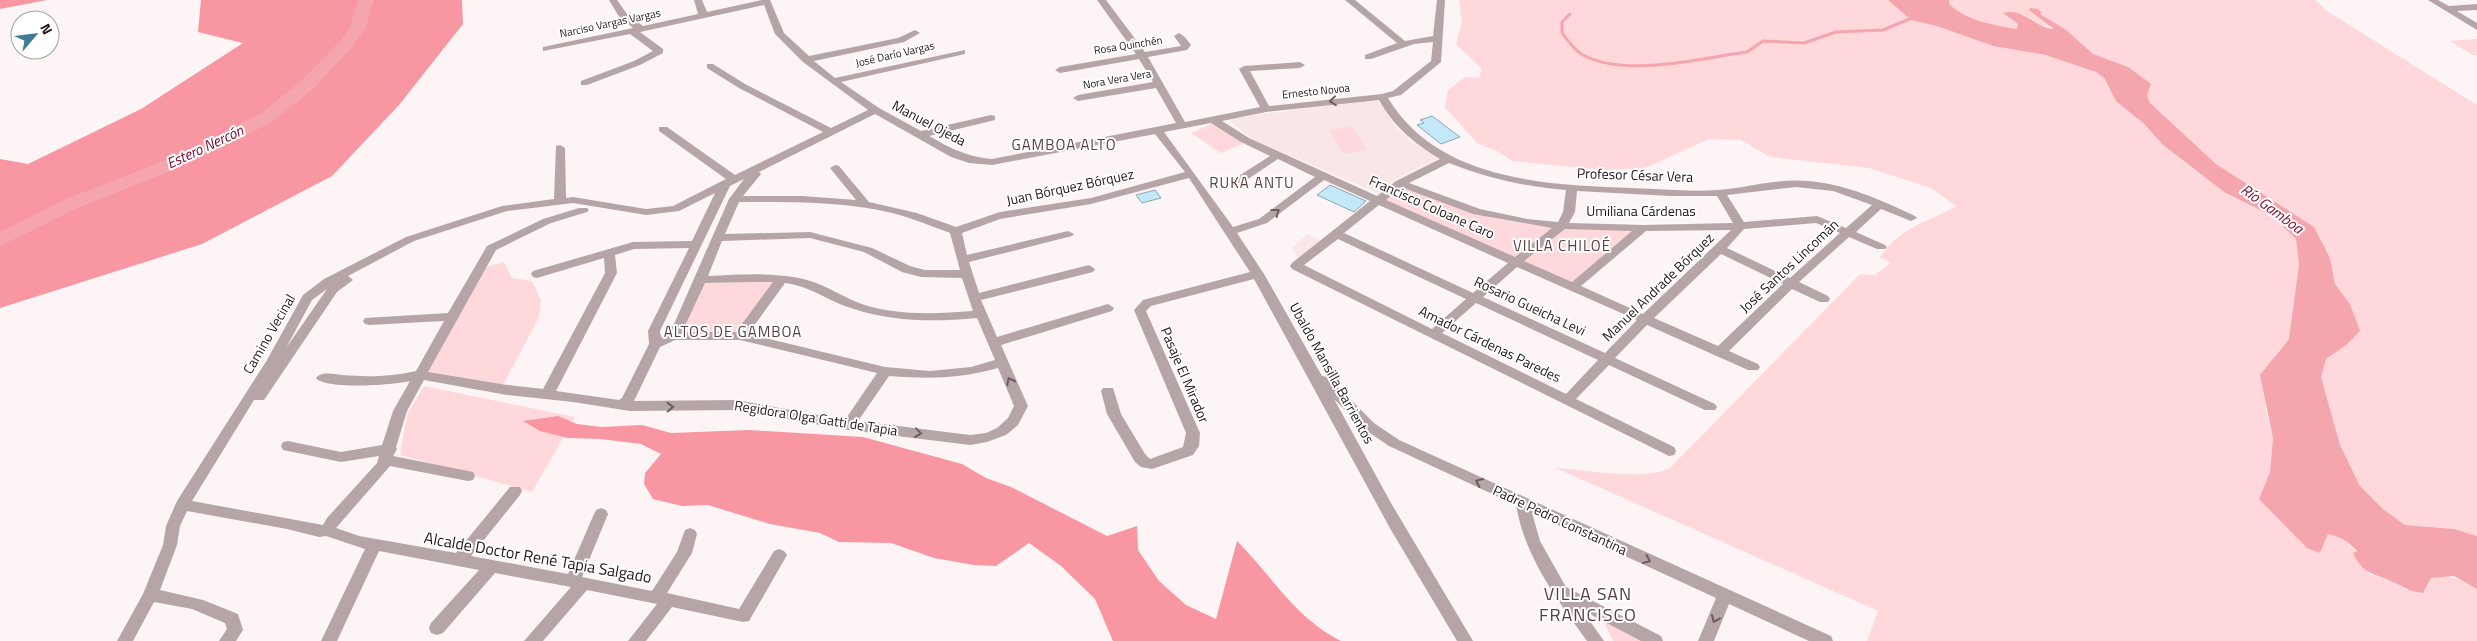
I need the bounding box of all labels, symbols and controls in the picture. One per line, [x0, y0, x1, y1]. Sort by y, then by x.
street label: Narciso Vargas Vargas [558, 4, 662, 42]
north arrow [10, 10, 60, 60]
text: N [35, 19, 58, 38]
street label: Rosa Quinchén [1093, 32, 1163, 58]
street label: José Darío Vargas [854, 37, 936, 71]
street label: Nora Vera Vera [1082, 65, 1153, 93]
street label: Ernesto Novoa [1281, 79, 1351, 103]
street label: Manuel Ojeda [889, 94, 970, 151]
one-way arrow [1329, 96, 1337, 107]
water label: Estero Nercón [162, 118, 248, 174]
district label: GAMBOA ALTO [1011, 133, 1117, 156]
street label: Profesor César Vera [1576, 162, 1694, 187]
street label: Juan Bórquez Bórquez [1004, 163, 1136, 210]
street label: Francisco Coloane Caro [1366, 169, 1498, 244]
district label: RUKA ANTU [1209, 171, 1295, 194]
water label: Río Gamboa [2236, 178, 2310, 240]
street label: Umiliana Cárdenas [1586, 200, 1696, 221]
one-way arrow [1270, 209, 1279, 217]
street label: José Santos Lincomán [1734, 214, 1843, 317]
street label: Manuel Andrade Bórquez [1597, 227, 1718, 346]
district label: VILLA CHILOÉ [1513, 234, 1611, 257]
street label: Rosario Gueicha Levi [1471, 270, 1590, 341]
street label: Camino Vecinal [237, 290, 300, 378]
street label: Ubaldo Mansilla Barrientos [1285, 298, 1380, 447]
street label: Amador Cárdenas Paredes [1416, 300, 1565, 387]
district label: ALTOS DE GAMBOA [664, 320, 802, 343]
street label: Pasaje El Mirador [1156, 324, 1215, 426]
one-way arrow [1006, 377, 1016, 386]
street label: Regidora Olga Gatti de Tapia [733, 394, 899, 441]
one-way arrow [667, 401, 675, 412]
one-way arrow [914, 427, 922, 438]
one-way arrow [1475, 478, 1484, 489]
street label: Padre Pedro Constantina [1490, 479, 1631, 560]
street label: Alcalde Doctor René Tapia Salgado [422, 525, 654, 589]
one-way arrow [1642, 554, 1651, 565]
district label: VILLA SAN FRANCISCO [1539, 580, 1637, 628]
one-way arrow [1710, 614, 1721, 623]

